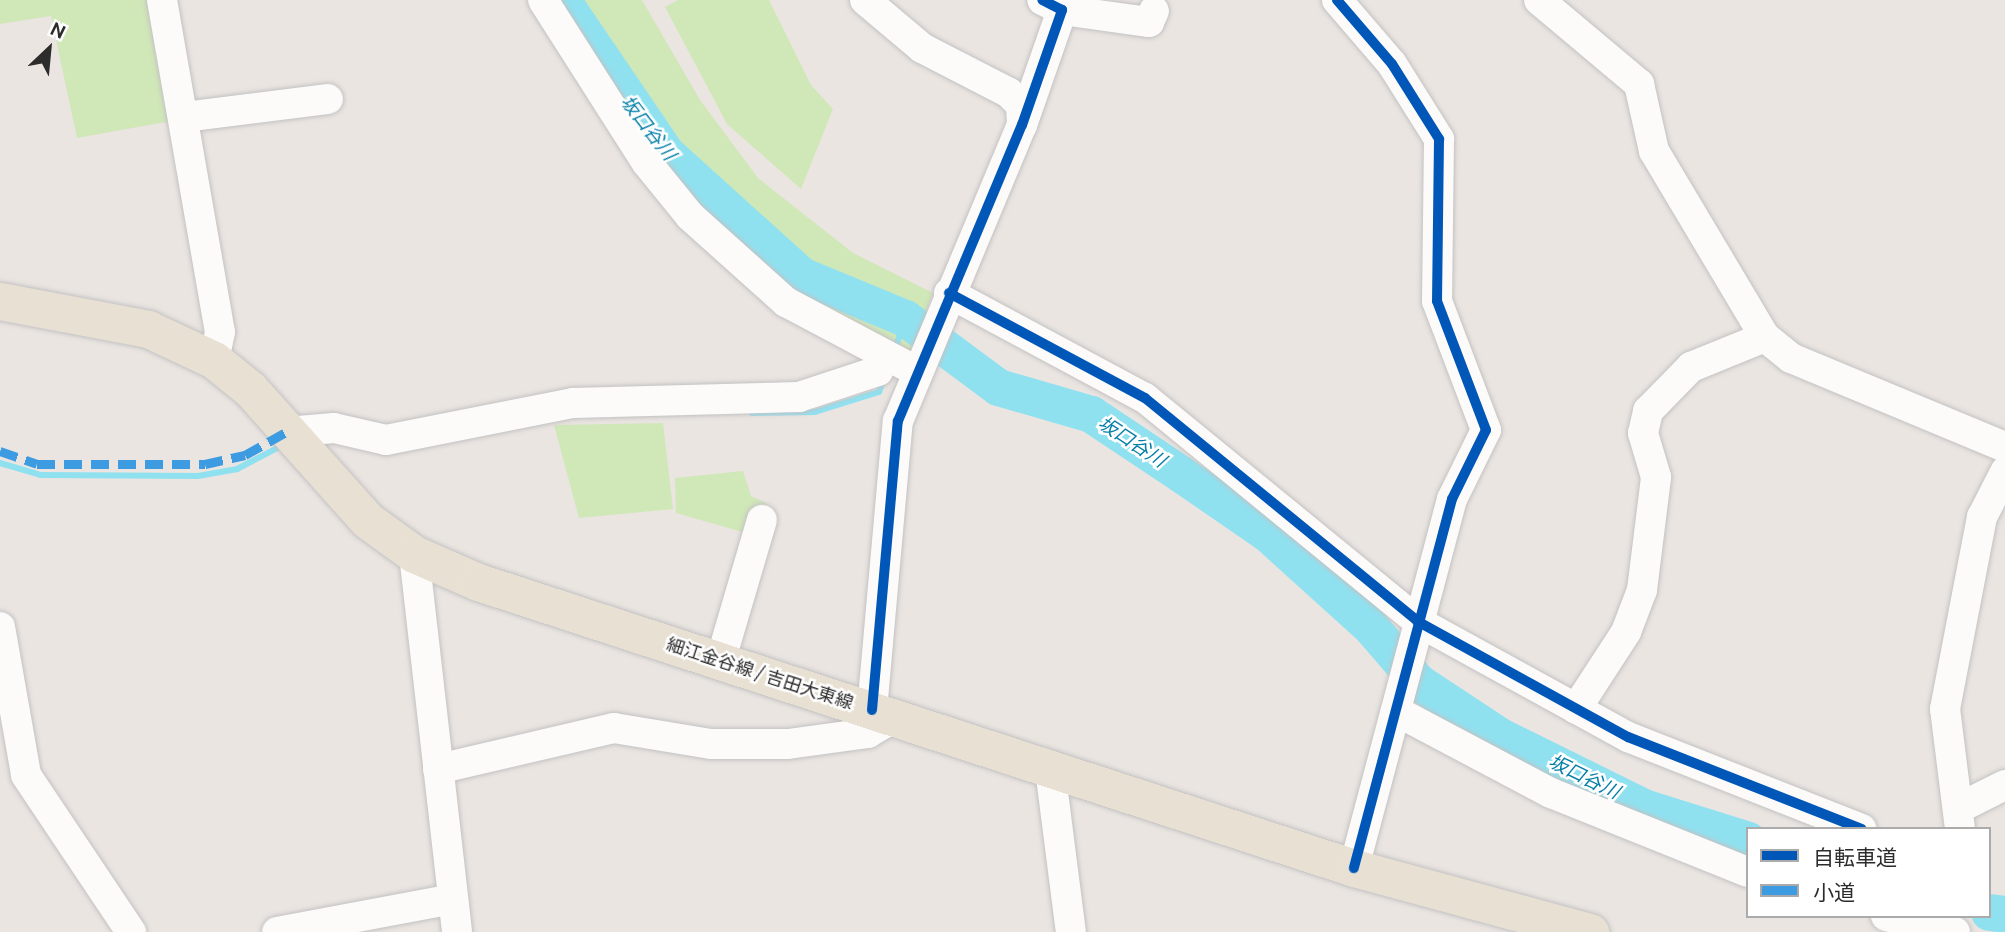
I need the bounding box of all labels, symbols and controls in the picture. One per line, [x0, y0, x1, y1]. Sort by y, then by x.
north arrow [14, 14, 84, 84]
text: N [47, 17, 69, 43]
water label: 坂口谷川 [616, 91, 680, 165]
water label: 坂口谷川 [1094, 412, 1170, 472]
street label: 細江金谷線 / 吉田大東線 [664, 633, 856, 713]
water label: 坂口谷川 [1545, 750, 1623, 804]
legend [1746, 827, 1991, 918]
text: 自転車道 [1813, 845, 1897, 869]
text: 小道 [1813, 880, 1855, 904]

